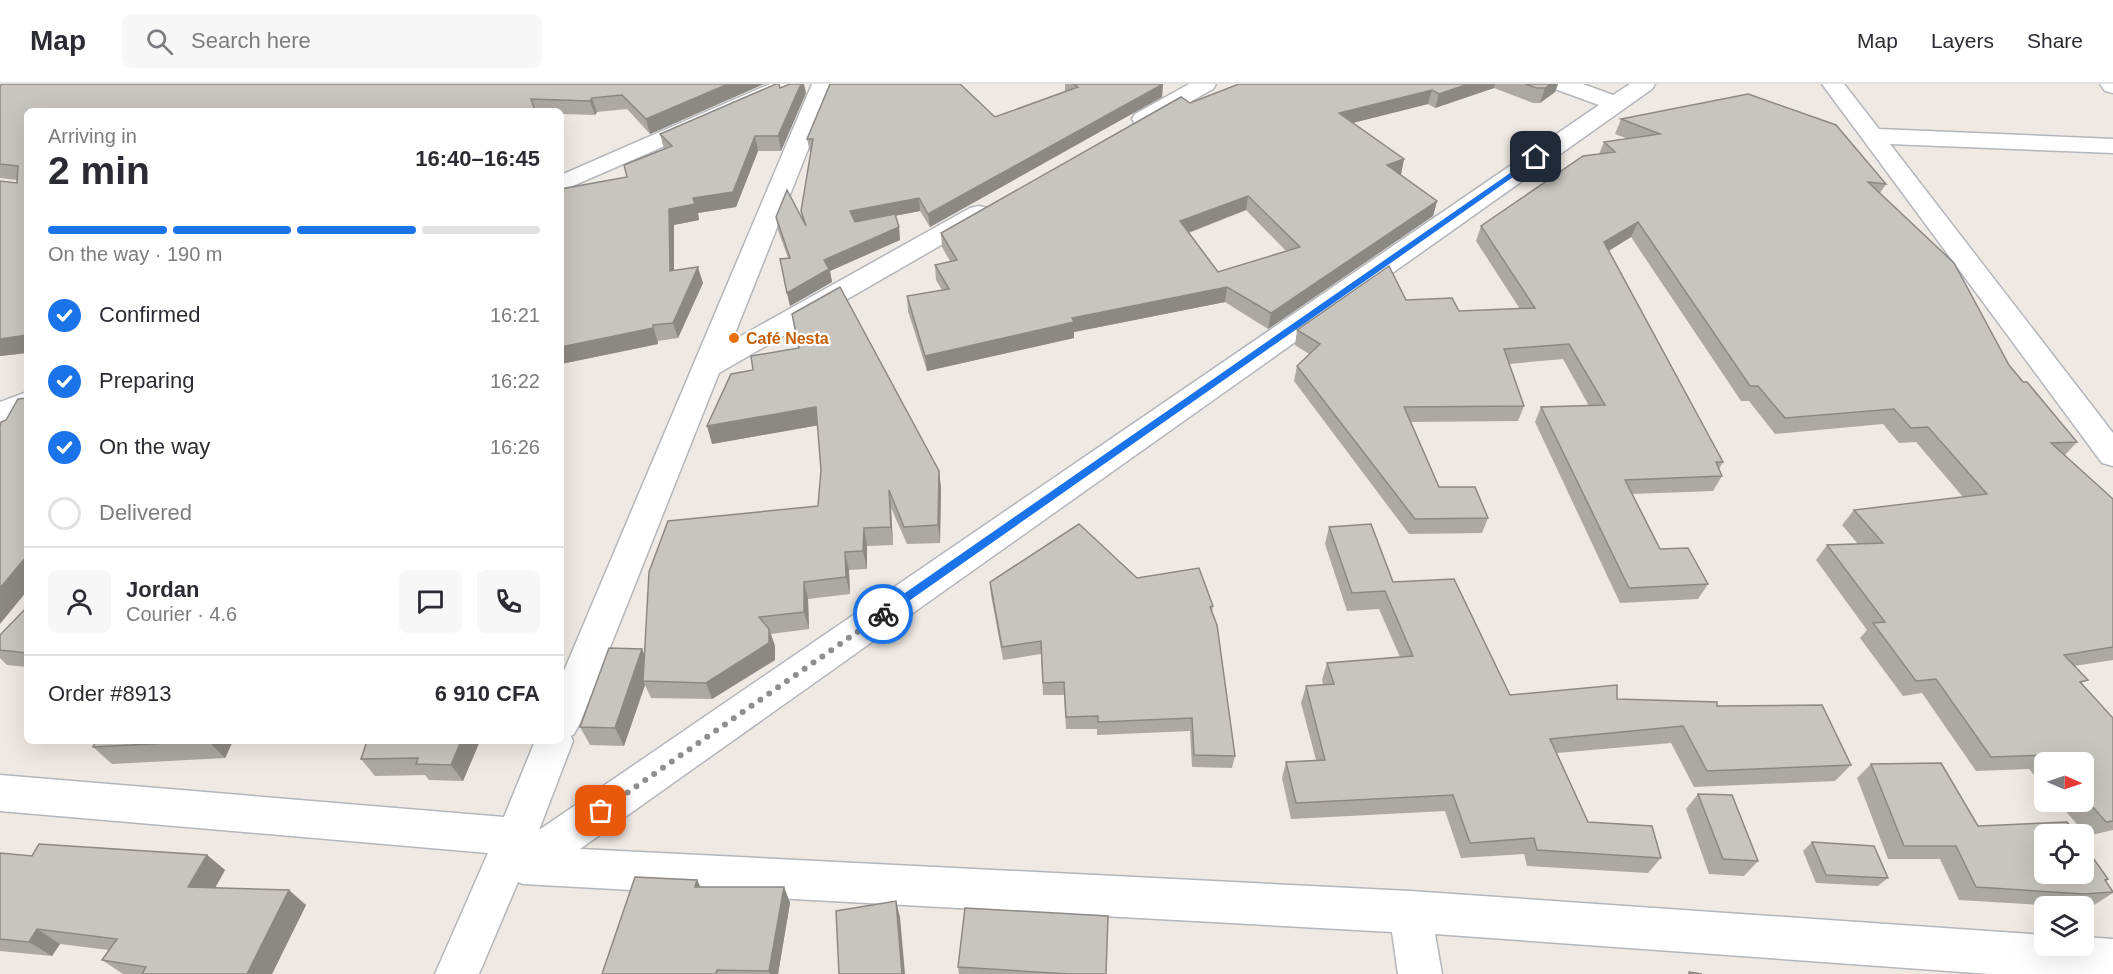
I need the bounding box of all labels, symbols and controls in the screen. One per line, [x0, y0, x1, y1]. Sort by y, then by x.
search box [122, 14, 542, 68]
text: Map [30, 25, 86, 56]
icon: search [143, 25, 176, 58]
text: Search here [191, 28, 311, 53]
text: Map [1857, 29, 1898, 52]
text: Layers [1931, 29, 1994, 52]
text: Share [2027, 29, 2083, 52]
text: Arriving in [48, 125, 137, 147]
pin [1510, 131, 1561, 182]
icon: home [1519, 140, 1552, 173]
text: 16:40–16:45 [415, 146, 540, 171]
text: 2 min [48, 149, 150, 192]
text: On the way · 190 m [48, 243, 223, 265]
icon: check [48, 299, 81, 332]
text: Confirmed [99, 302, 200, 327]
text: 16:21 [490, 304, 540, 326]
place label: Café Nesta [746, 330, 829, 347]
marker: Café Nesta [727, 331, 741, 345]
icon: check [48, 365, 81, 398]
text: Preparing [99, 368, 194, 393]
text: 16:22 [490, 370, 540, 392]
icon: check [48, 431, 81, 464]
text: On the way [99, 434, 210, 459]
text: 16:26 [490, 436, 540, 458]
text: Delivered [99, 500, 192, 525]
button: person [48, 570, 111, 633]
button: chat [399, 570, 462, 633]
button: phone [477, 570, 540, 633]
text: Jordan [126, 577, 199, 602]
courier [853, 584, 913, 644]
icon: bike [867, 598, 900, 631]
text: Courier · 4.6 [126, 603, 237, 625]
text: Order #8913 [48, 681, 172, 706]
text: 6 910 CFA [435, 681, 540, 706]
north arrow [2034, 752, 2094, 812]
map controls [2034, 752, 2094, 956]
pin [575, 785, 626, 836]
icon: bag [584, 794, 617, 827]
button: locate [2034, 824, 2094, 884]
button: layers [2034, 896, 2094, 956]

